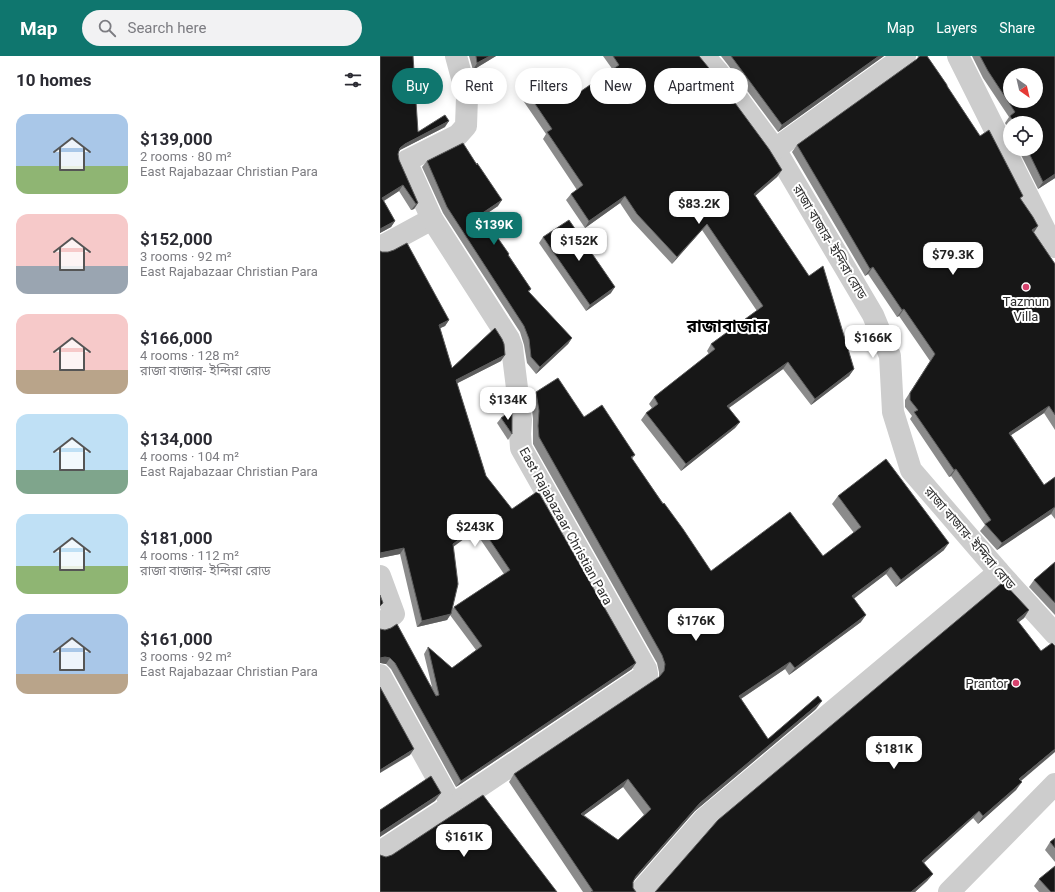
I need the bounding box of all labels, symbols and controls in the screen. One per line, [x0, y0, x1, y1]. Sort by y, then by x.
search box [82, 10, 362, 46]
text: Map [20, 17, 58, 40]
icon: search [96, 17, 118, 39]
text: Search here [128, 19, 206, 37]
text: Map [887, 20, 914, 36]
text: Layers [936, 20, 977, 36]
text: Share [999, 20, 1035, 36]
chip: Buy [392, 68, 443, 104]
chip: Rent [451, 68, 507, 104]
chip: Filters [515, 68, 582, 104]
chip: New [590, 68, 646, 104]
chip: Apartment [654, 68, 748, 104]
north arrow [1003, 68, 1043, 108]
map controls [1003, 68, 1043, 156]
icon: filters [342, 69, 364, 91]
text: 10 homes [16, 70, 92, 90]
button: locate [1003, 116, 1043, 156]
text: $139,000 [140, 129, 212, 149]
icon: home [48, 130, 96, 178]
text: 2 rooms · 80 m² [140, 149, 232, 164]
text: East Rajabazaar Christian Para [140, 164, 318, 179]
street label: রাজা বাজার- ইন্দিরা রোড [789, 181, 870, 302]
pin: $83.2K [666, 191, 732, 225]
text: $83.2K [678, 196, 720, 211]
pin: $139K [466, 212, 522, 246]
text: $139K [475, 217, 513, 232]
pin: $152K [551, 228, 607, 262]
text: $152,000 [140, 229, 212, 249]
icon: home [48, 230, 96, 278]
text: $152K [560, 233, 598, 248]
pin: $79.3K [920, 242, 986, 276]
text: $79.3K [932, 247, 974, 262]
text: 3 rooms · 92 m² [140, 249, 232, 264]
text: East Rajabazaar Christian Para [140, 264, 318, 279]
marker: Tazmun Villa [1021, 282, 1031, 292]
place label: Tazmun Villa [1003, 294, 1049, 324]
district label: রাজাবাজার [686, 316, 768, 336]
pin: $166K [845, 325, 901, 359]
text: $166,000 [140, 328, 212, 348]
icon: home [48, 330, 96, 378]
text: $166K [854, 330, 892, 345]
text: 4 rooms · 128 m² [140, 348, 239, 363]
text: রাজা বাজার- ইন্দিরা রোড [140, 363, 271, 378]
pin: $134K [480, 387, 536, 421]
text: $134K [489, 392, 527, 407]
text: $134,000 [140, 429, 212, 449]
icon: home [48, 430, 96, 478]
street label: East Rajabazaar Christian Para [516, 445, 616, 607]
text: 4 rooms · 104 m² [140, 449, 239, 464]
text: East Rajabazaar Christian Para [140, 464, 318, 479]
street label: রাজা বাজার- ইন্দিরা রোড [921, 483, 1019, 593]
pin: $243K [447, 514, 503, 548]
text: $243K [456, 519, 494, 534]
text: $181,000 [140, 528, 212, 548]
icon: home [48, 530, 96, 578]
text: 4 rooms · 112 m² [140, 548, 239, 563]
text: রাজা বাজার- ইন্দিরা রোড [140, 563, 271, 578]
pin: $176K [668, 608, 724, 642]
text: $176K [677, 613, 715, 628]
text: $161,000 [140, 629, 212, 649]
icon: home [48, 630, 96, 678]
text: 3 rooms · 92 m² [140, 649, 232, 664]
text: East Rajabazaar Christian Para [140, 664, 318, 679]
place label: Prantor [965, 676, 1009, 691]
marker: Prantor [1011, 678, 1021, 688]
pin: $181K [866, 736, 922, 770]
text: $181K [875, 741, 913, 756]
pin: $161K [436, 824, 492, 858]
text: $161K [445, 829, 483, 844]

